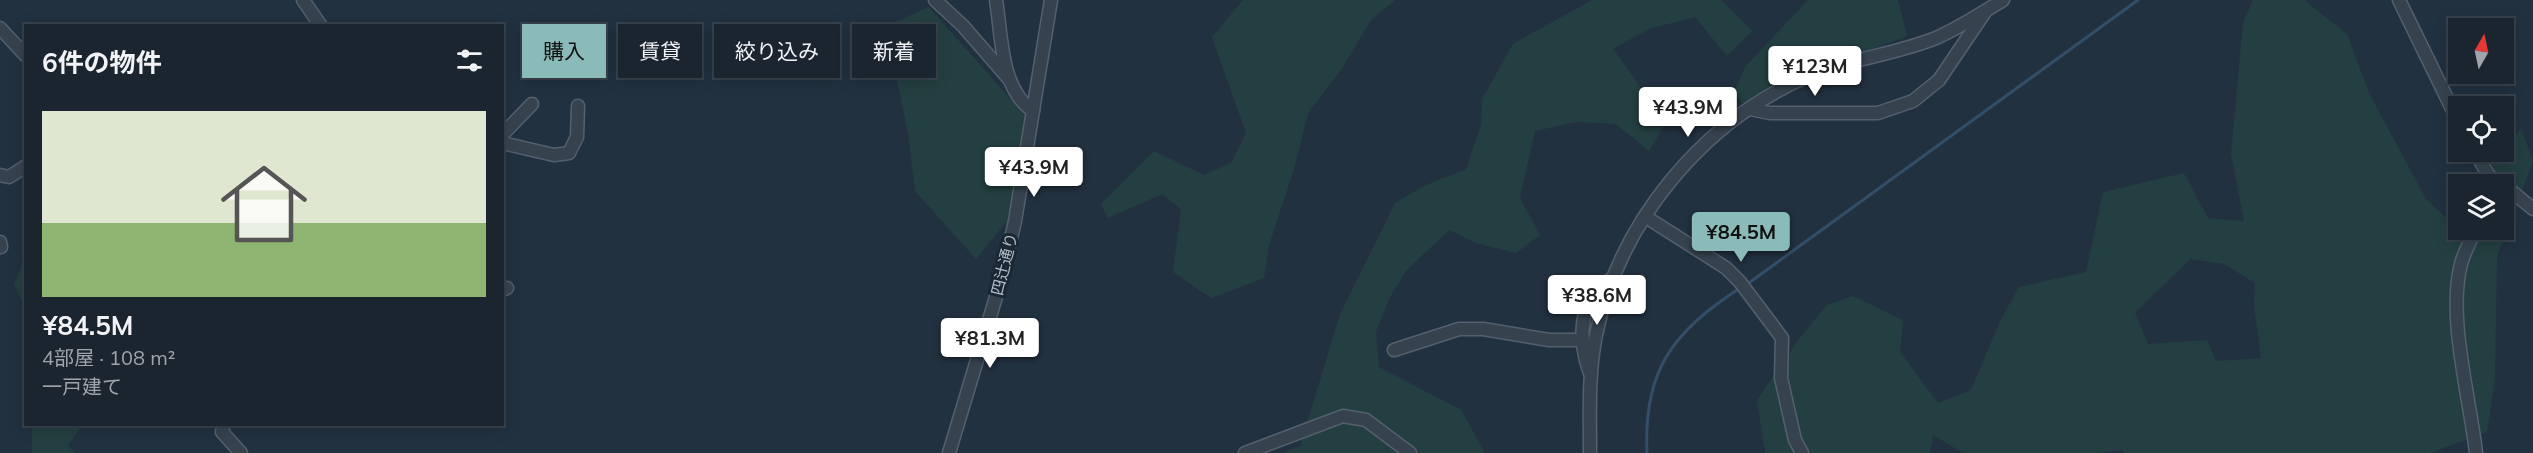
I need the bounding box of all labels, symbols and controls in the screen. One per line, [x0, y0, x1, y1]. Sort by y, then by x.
north arrow [2448, 18, 2514, 84]
map controls [2448, 18, 2514, 240]
chip: 購入 [522, 24, 606, 78]
chip: 賃貸 [618, 24, 702, 78]
chip: 絞り込み [714, 24, 840, 78]
chip: 新着 [852, 24, 936, 78]
icon: filters [453, 44, 486, 77]
text: 6件の物件 [42, 46, 162, 79]
pin: ¥123M [1773, 46, 1857, 97]
text: ¥123M [1782, 53, 1848, 78]
pin: ¥43.9M [1639, 87, 1737, 138]
text: ¥43.9M [1653, 94, 1723, 119]
button: locate [2448, 96, 2514, 162]
pin: ¥43.9M [985, 147, 1083, 198]
icon: home [210, 150, 318, 258]
text: ¥43.9M [999, 154, 1069, 179]
button: layers [2448, 174, 2514, 240]
pin: ¥84.5M [1692, 212, 1790, 263]
text: ¥84.5M [1706, 219, 1776, 244]
street label: 四辻通り [987, 231, 1021, 297]
pin: ¥38.6M [1548, 275, 1646, 326]
text: ¥38.6M [1562, 282, 1632, 307]
text: ¥84.5M [42, 309, 133, 342]
pin: ¥81.3M [941, 318, 1039, 369]
text: ¥81.3M [955, 325, 1025, 350]
text: 4部屋 · 108 m² [42, 345, 175, 370]
text: 一戸建て [42, 374, 122, 399]

